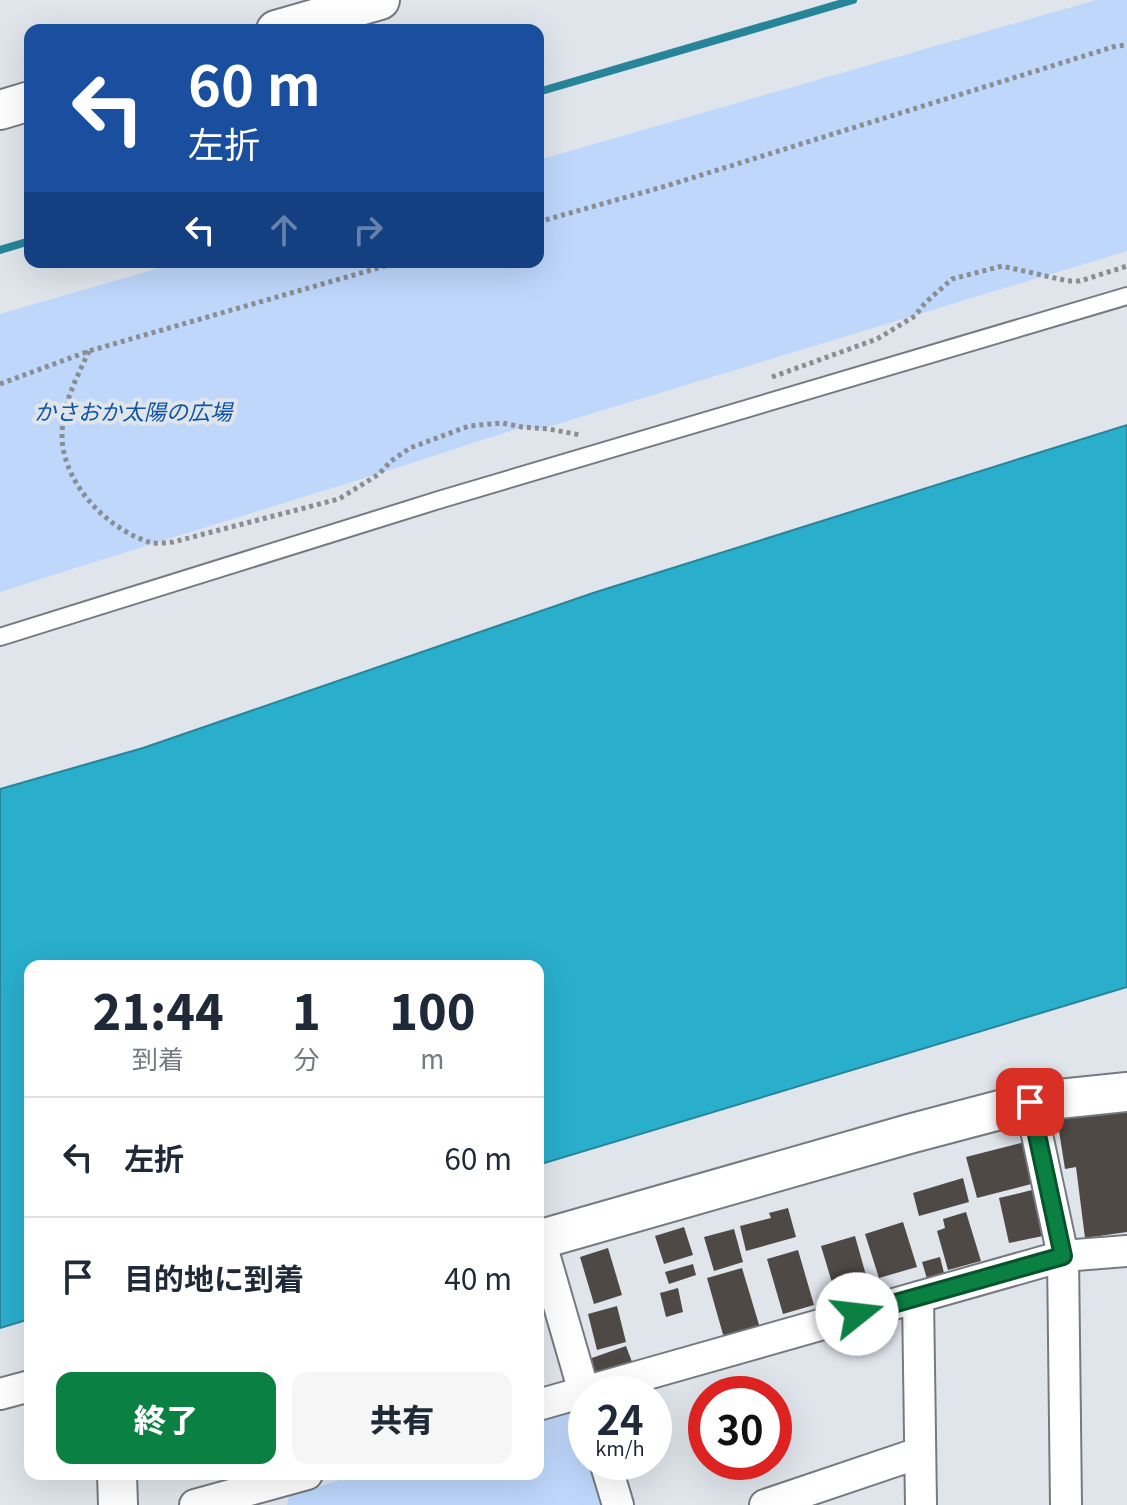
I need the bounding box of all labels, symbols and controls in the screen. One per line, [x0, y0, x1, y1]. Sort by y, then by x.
text: 60 m [188, 41, 321, 122]
icon: left [56, 56, 160, 160]
text: 左折 [188, 116, 260, 168]
icon: left [178, 208, 222, 252]
icon: ahead [262, 208, 306, 252]
icon: right [346, 208, 390, 252]
park label: かさおか太陽の広場 [34, 394, 235, 426]
text: 21:44 [92, 974, 224, 1044]
text: 1 [292, 974, 321, 1044]
text: 100 [389, 974, 476, 1044]
text: 到着 [132, 1039, 184, 1076]
text: 分 [293, 1039, 319, 1076]
text: m [420, 1039, 444, 1076]
pin [996, 1068, 1064, 1136]
icon: arrive [1008, 1080, 1052, 1124]
icon: left [56, 1135, 100, 1179]
text: 左折 [124, 1135, 184, 1179]
text: 60 m [444, 1135, 512, 1179]
icon: arrive [56, 1255, 100, 1299]
text: 目的地に到着 [124, 1255, 304, 1299]
text: 40 m [444, 1255, 512, 1299]
position arrow [815, 1272, 899, 1356]
button: 終了 [56, 1372, 276, 1464]
button: 共有 [292, 1372, 512, 1464]
speed limit sign: 30 [688, 1376, 792, 1480]
text: 24 [596, 1389, 644, 1447]
text: km/h [595, 1433, 645, 1462]

